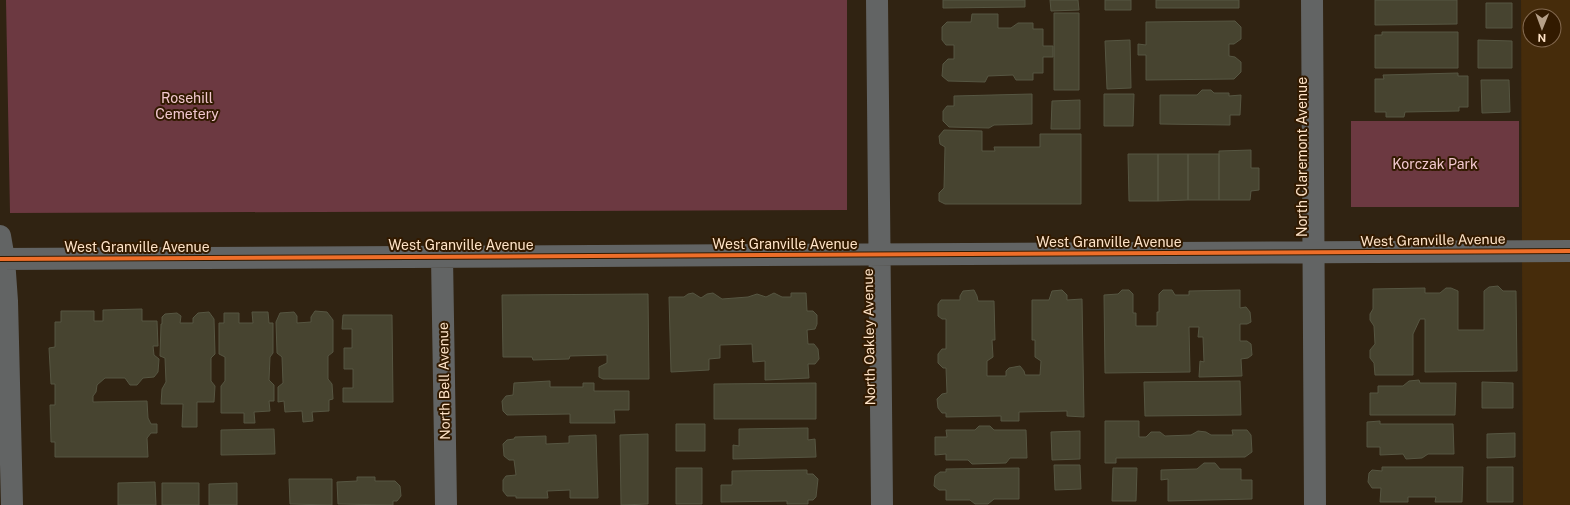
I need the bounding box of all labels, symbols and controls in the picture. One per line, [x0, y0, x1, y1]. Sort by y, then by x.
north arrow [1522, 8, 1562, 48]
text: N [1537, 32, 1546, 44]
street label: North Claremont Avenue [1294, 77, 1310, 237]
park label: Rosehill Cemetery [155, 90, 219, 122]
park label: Korczak Park [1392, 156, 1478, 172]
street label: West Granville Avenue [1360, 231, 1506, 249]
street label: West Granville Avenue [1036, 234, 1182, 250]
street label: West Granville Avenue [712, 236, 858, 252]
street label: West Granville Avenue [388, 237, 534, 253]
street label: West Granville Avenue [64, 239, 210, 255]
street label: North Oakley Avenue [860, 268, 878, 406]
street label: North Bell Avenue [435, 322, 453, 440]

